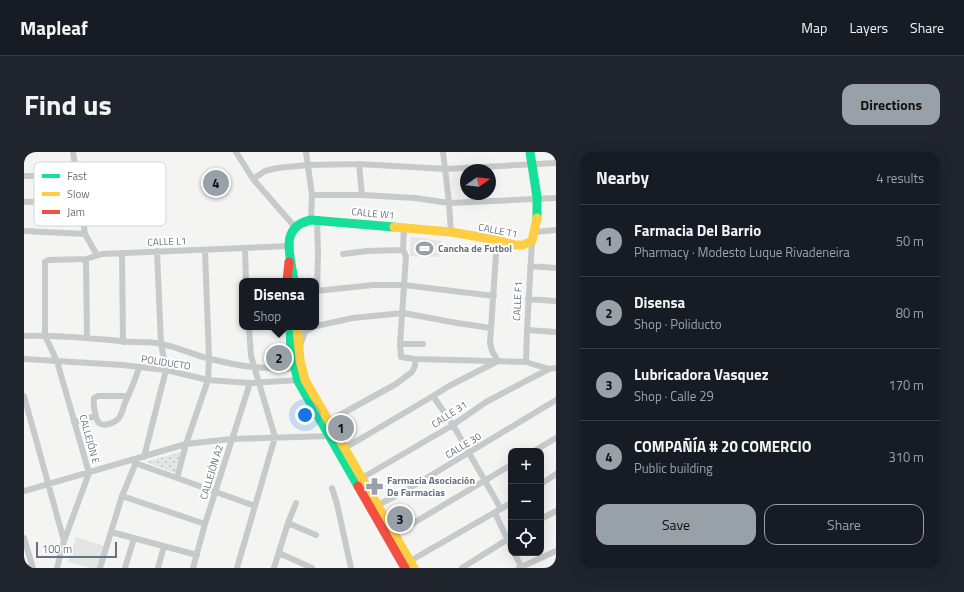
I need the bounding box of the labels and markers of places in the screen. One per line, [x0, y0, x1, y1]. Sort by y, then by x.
pin: 4 [203, 168, 229, 198]
sports icon: Cancha de Futbol [415, 238, 435, 258]
place label: Cancha de Futbol [438, 241, 512, 256]
pin: 2 [266, 343, 292, 373]
pin: 1 [328, 413, 354, 443]
place label: Farmacia Asociación De Farmacias [387, 473, 475, 500]
pharmacy icon: Farmacia Asociación De Farmacias [364, 476, 384, 496]
pin: 3 [387, 504, 413, 534]

